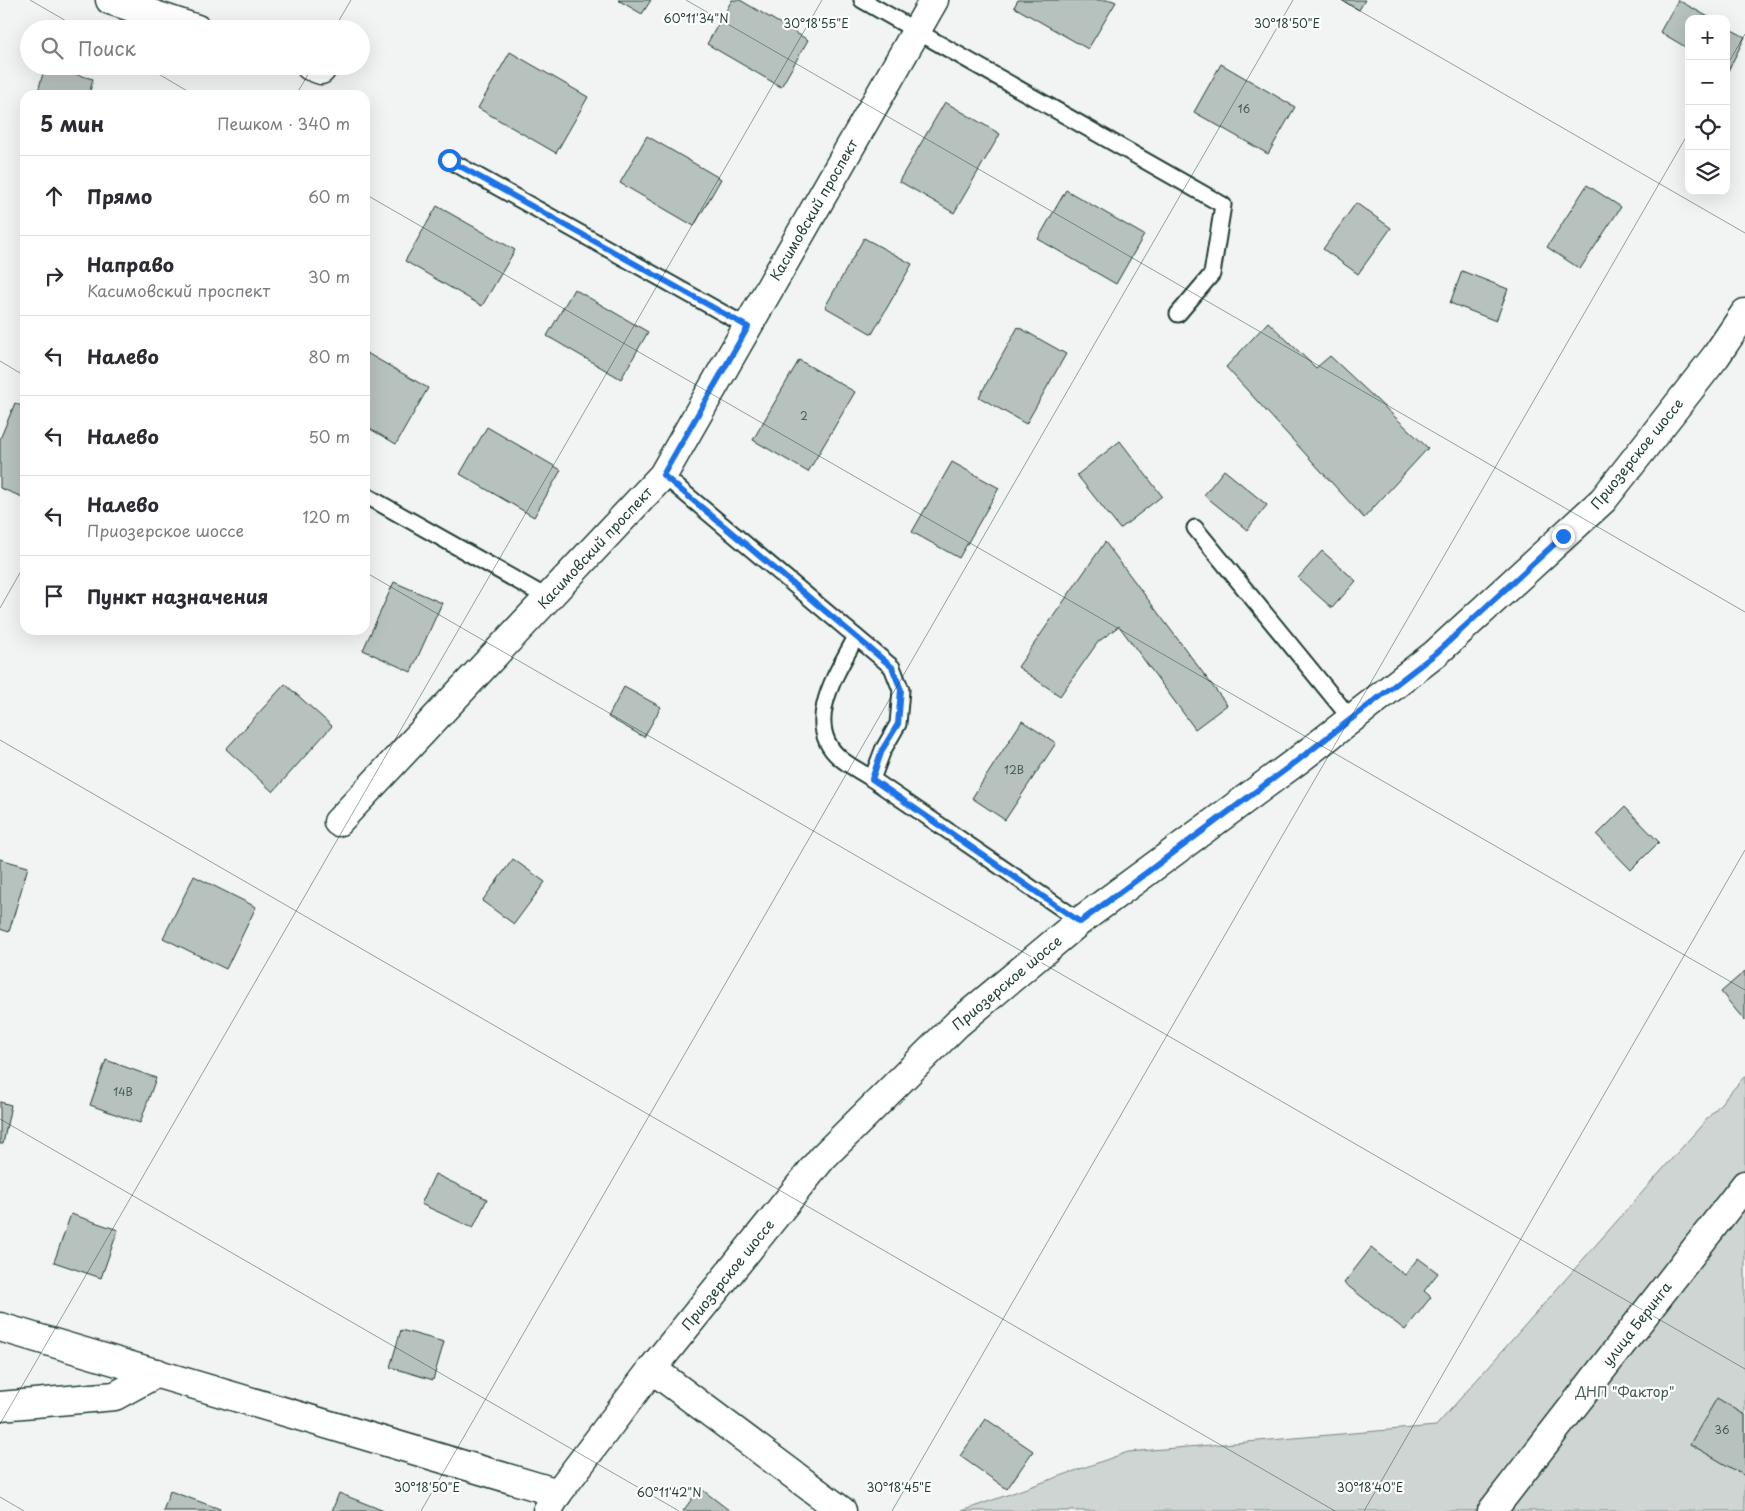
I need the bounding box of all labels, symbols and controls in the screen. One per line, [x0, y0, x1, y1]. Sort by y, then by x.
text: 60°11'34"N [663, 9, 729, 27]
text: 30°18'55"E [783, 14, 849, 32]
text: 30°18'50"E [1254, 14, 1320, 32]
map controls [1685, 15, 1730, 195]
button: + [1685, 15, 1730, 60]
search box [20, 20, 370, 75]
icon: search [38, 34, 66, 62]
text: Поиск [78, 34, 136, 62]
button: − [1685, 60, 1730, 105]
house number: 16 [1238, 100, 1251, 117]
button: locate [1685, 105, 1730, 150]
text: 5 мин [40, 107, 104, 139]
text: Пешком · 340 m [217, 111, 350, 135]
street label: Касимовский проспект [764, 135, 863, 284]
route start [438, 149, 461, 172]
button: layers [1685, 150, 1730, 195]
icon: ahead [40, 182, 68, 210]
text: Прямо [87, 182, 152, 210]
text: 60 m [308, 184, 350, 208]
text: Направо [87, 250, 174, 278]
icon: right [40, 262, 68, 290]
text: 30 m [308, 264, 350, 288]
text: Касимовский проспект [87, 278, 270, 302]
icon: left [40, 342, 68, 370]
text: Налево [87, 342, 159, 370]
text: 80 m [308, 344, 350, 368]
street label: Приозерское шоссе [1585, 394, 1688, 514]
house number: 2 [800, 407, 808, 424]
icon: left [40, 422, 68, 450]
text: Налево [87, 422, 159, 450]
text: 50 m [309, 424, 350, 448]
street label: Касимовский проспект [532, 482, 657, 613]
text: Налево [87, 490, 159, 518]
icon: left [40, 502, 68, 530]
text: 120 m [303, 504, 350, 528]
text: Приозерское шоссе [87, 518, 244, 542]
route end [1552, 525, 1575, 548]
icon: arrive [40, 582, 68, 610]
text: Пункт назначения [87, 582, 268, 610]
house number: 12В [1004, 761, 1024, 778]
street label: Приозерское шоссе [947, 930, 1066, 1035]
house number: 14В [113, 1083, 133, 1100]
street label: Приозерское шоссе [676, 1215, 779, 1335]
street label: улица Беринга [1597, 1277, 1676, 1370]
park label: ДНП "Фактор" [1574, 1381, 1675, 1402]
house number: 36 [1715, 1421, 1730, 1438]
text: 30°18'50"E [394, 1478, 460, 1496]
text: 30°18'45"E [866, 1478, 932, 1496]
text: 30°18'40"E [1337, 1478, 1403, 1496]
text: 60°11'42"N [636, 1483, 702, 1501]

